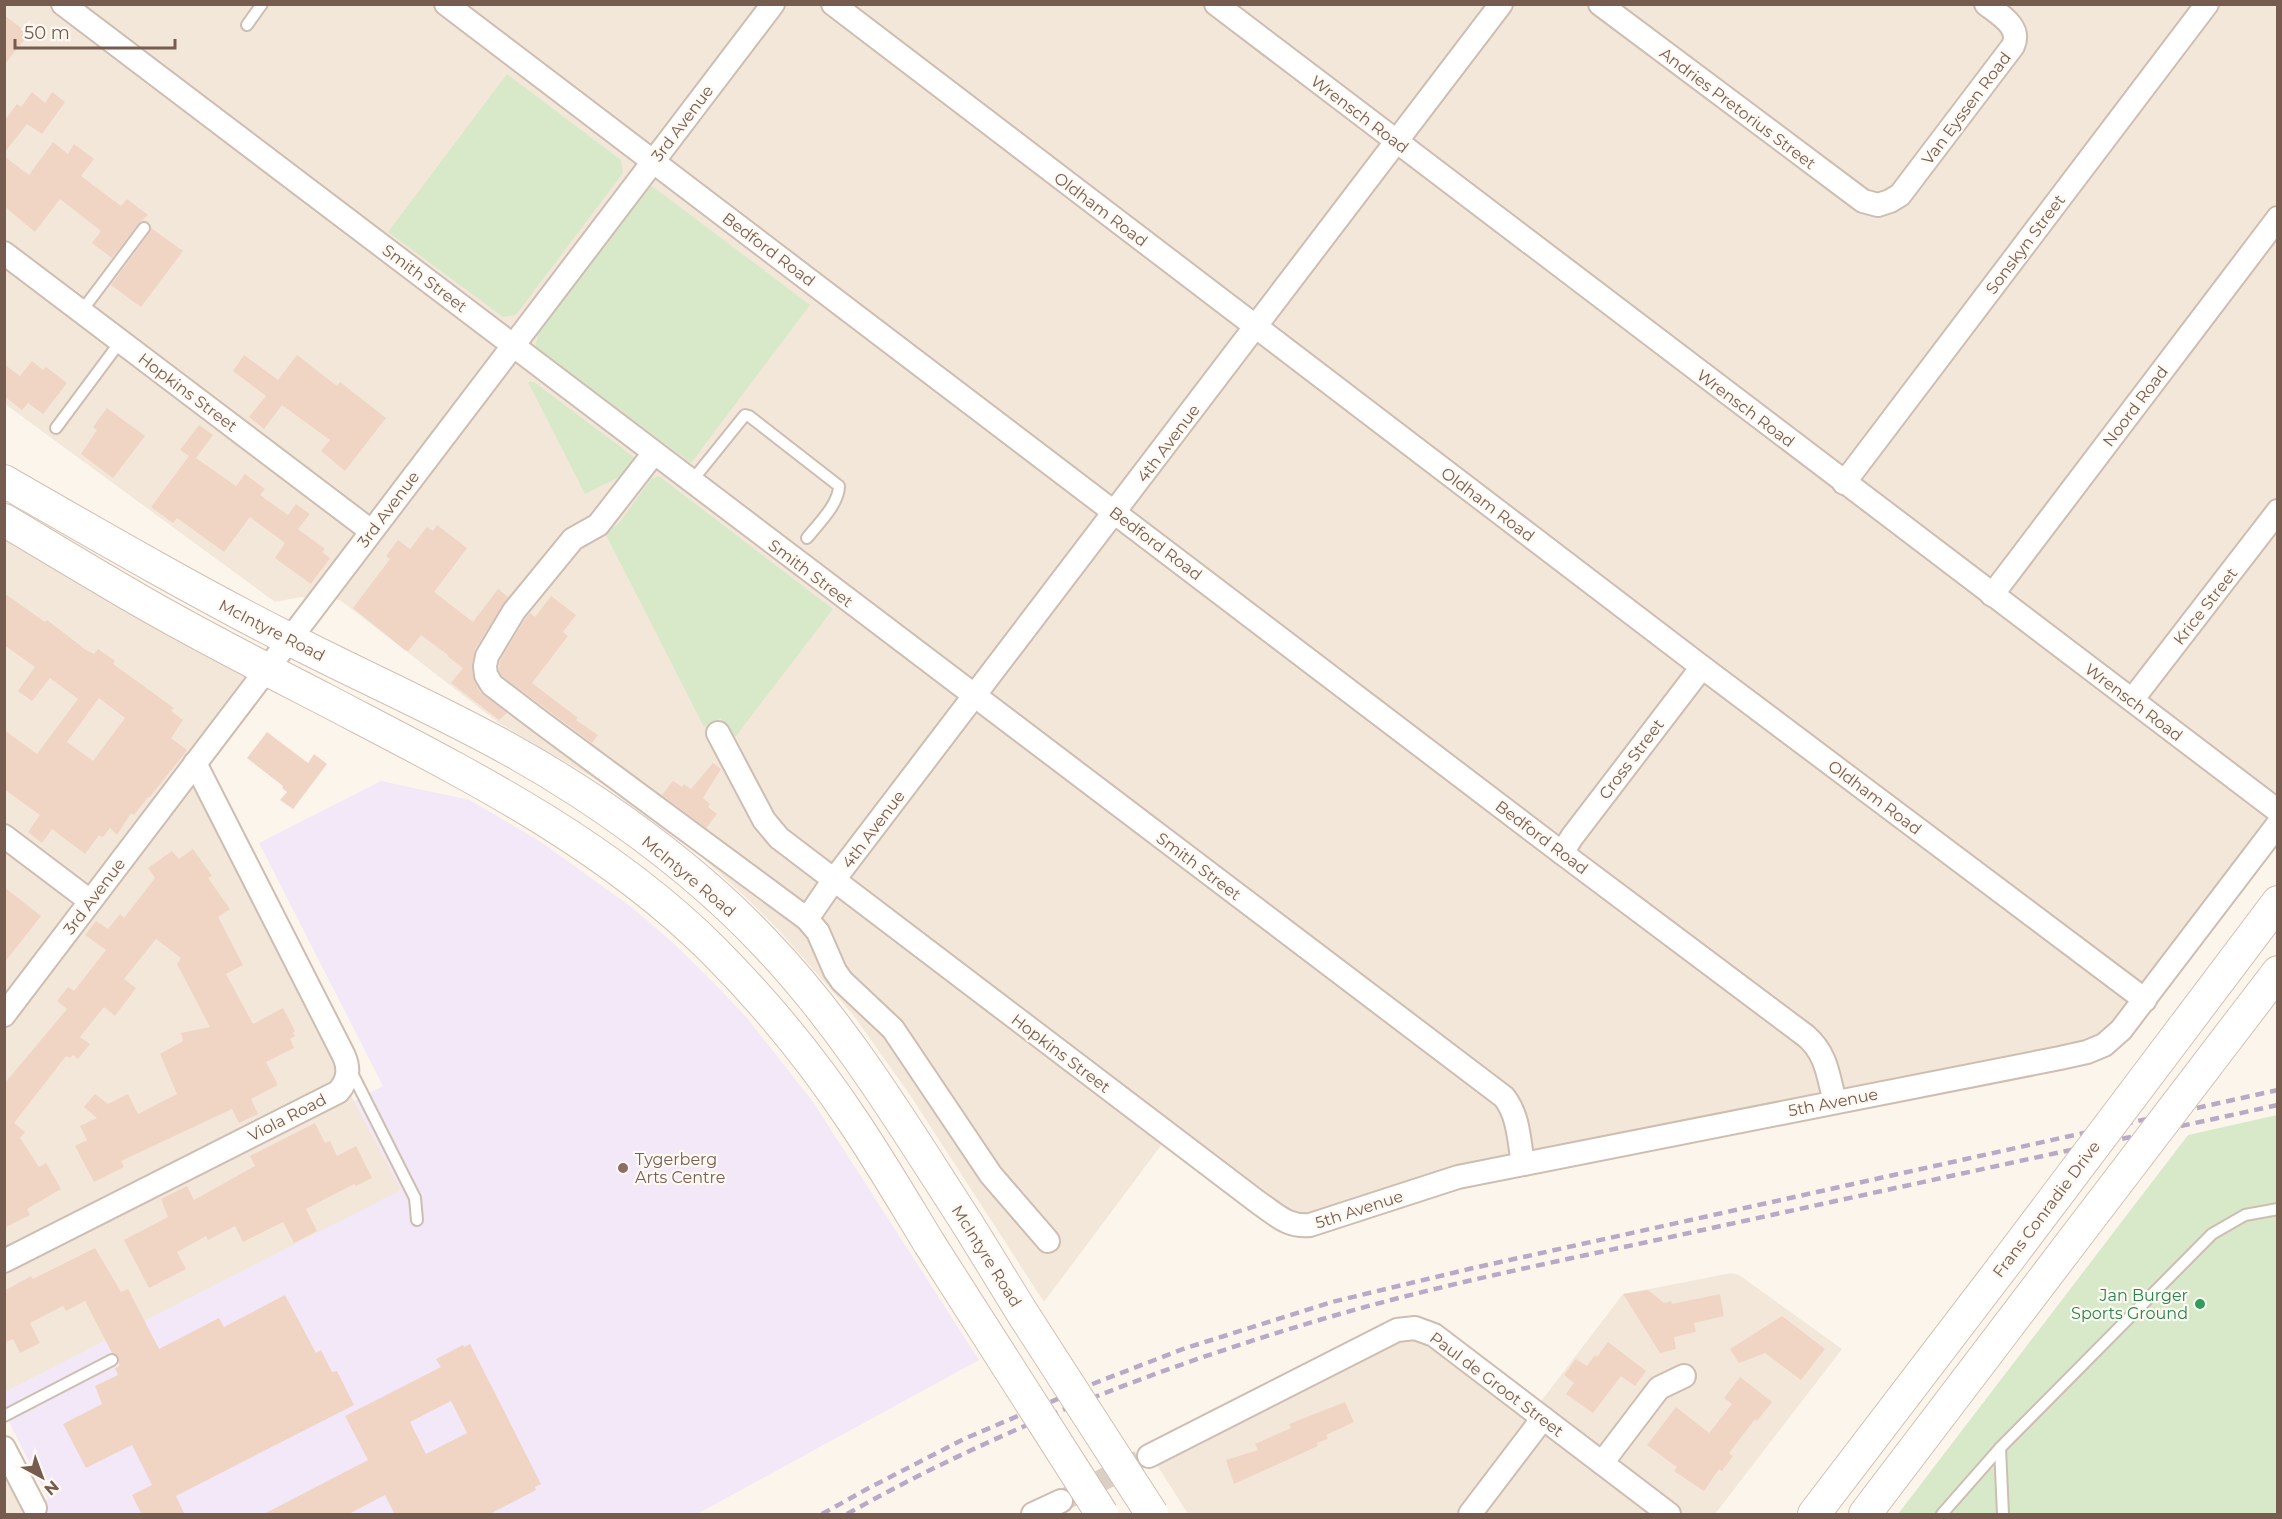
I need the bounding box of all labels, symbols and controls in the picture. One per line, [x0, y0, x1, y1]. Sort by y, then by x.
scale bar [15, 12, 176, 50]
text: 50 m [24, 22, 70, 44]
street label: Andries Pretorius Street [1656, 44, 1820, 174]
street label: Van Eyssen Road [1918, 48, 2015, 168]
street label: Wrensch Road [1307, 71, 1412, 157]
street label: 3rd Avenue [648, 81, 717, 165]
street label: Oldham Road [1050, 168, 1151, 251]
street label: Sonskyn Street [1982, 190, 2069, 298]
street label: Bedford Road [719, 208, 819, 290]
street label: Smith Street [379, 240, 471, 317]
street label: Hopkins Street [134, 349, 241, 436]
street label: Noord Road [2099, 362, 2172, 450]
street label: Wrensch Road [1693, 365, 1798, 451]
street label: 4th Avenue [1133, 401, 1204, 486]
street label: Oldham Road [1437, 463, 1538, 546]
street label: 3rd Avenue [354, 467, 423, 551]
street label: Bedford Road [1106, 502, 1206, 584]
street label: Smith Street [765, 535, 857, 612]
street label: Krice Street [2169, 563, 2242, 649]
street label: McIntyre Road [216, 596, 328, 665]
street label: Wrensch Road [2081, 659, 2186, 745]
street label: Cross Street [1595, 715, 1668, 803]
street label: Oldham Road [1824, 756, 1925, 839]
street label: 4th Avenue [838, 787, 909, 872]
street label: Bedford Road [1492, 796, 1592, 878]
street label: Smith Street [1153, 828, 1245, 905]
street label: McIntyre Road [638, 832, 739, 921]
street label: 3rd Avenue [60, 854, 129, 938]
street label: Hopkins Street [1007, 1010, 1114, 1097]
street label: 5th Avenue [1787, 1084, 1880, 1120]
street label: Viola Road [245, 1090, 329, 1145]
street label: Frans Conradie Drive [1989, 1137, 2104, 1281]
place label: Tygerberg Arts Centre [635, 1150, 725, 1187]
marker: Tygerberg Arts Centre [616, 1161, 630, 1175]
street label: 5th Avenue [1313, 1186, 1405, 1233]
street label: McIntyre Road [948, 1202, 1025, 1311]
place label: Jan Burger Sports Ground [2071, 1286, 2188, 1323]
marker: Jan Burger Sports Ground [2193, 1297, 2207, 1311]
street label: Paul de Groot Street [1426, 1328, 1568, 1441]
north arrow [12, 1447, 72, 1507]
text: N [40, 1477, 63, 1499]

